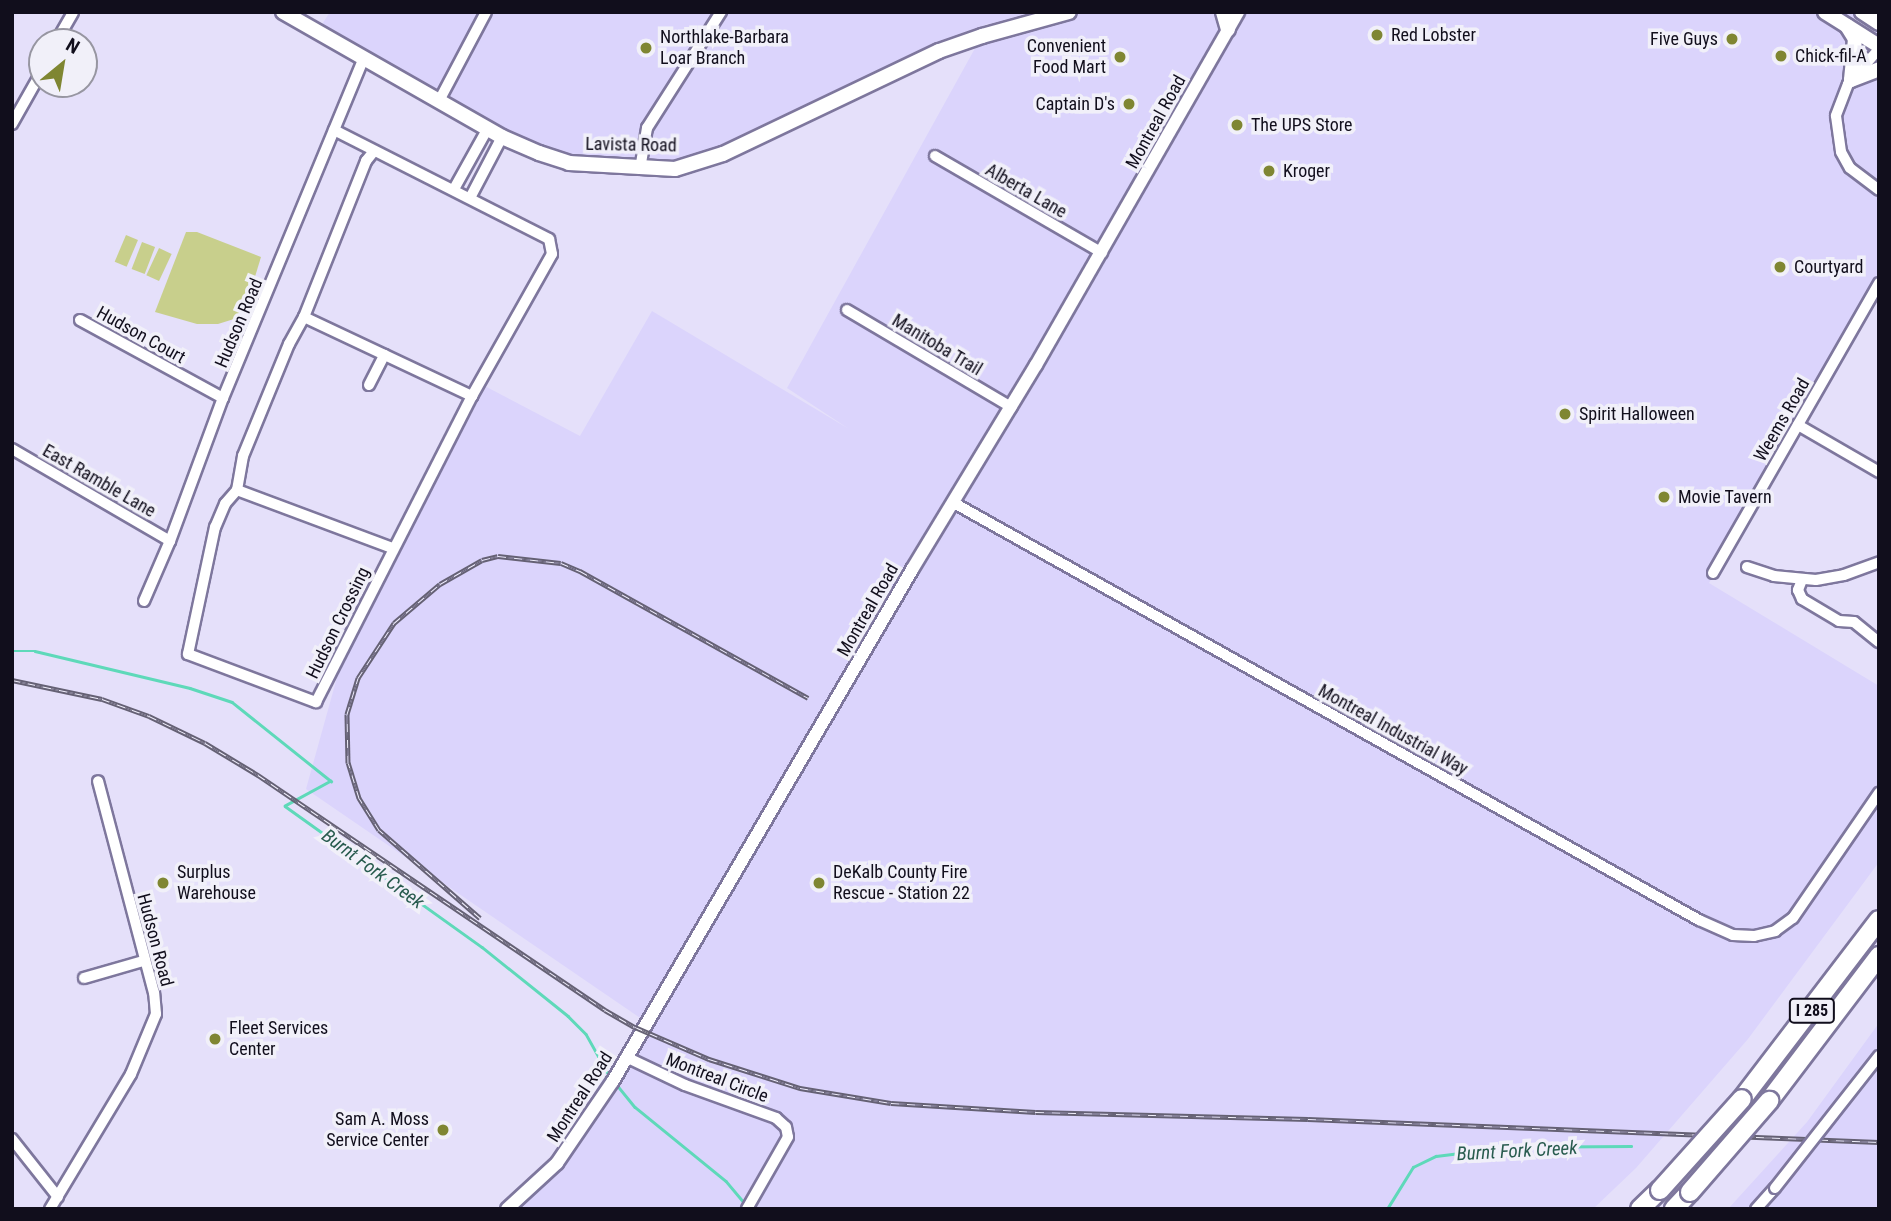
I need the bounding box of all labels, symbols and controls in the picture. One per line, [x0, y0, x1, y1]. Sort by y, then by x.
place label: Red Lobster [1391, 24, 1476, 46]
place label: Northlake-Barbara Loar Branch [660, 27, 789, 70]
marker: Red Lobster [1369, 27, 1385, 43]
north arrow [28, 28, 98, 98]
place label: Five Guys [1650, 28, 1718, 50]
marker: Five Guys [1724, 31, 1740, 47]
text: N [62, 33, 84, 59]
place label: Convenient Food Mart [1027, 36, 1106, 78]
marker: Northlake-Barbara Loar Branch [638, 40, 654, 56]
place label: Chick-fil-A [1795, 45, 1867, 67]
marker: Chick-fil-A [1773, 48, 1789, 64]
marker: Convenient Food Mart [1112, 49, 1128, 65]
street label: Montreal Road [1121, 72, 1191, 172]
place label: Captain D's [1035, 93, 1115, 115]
marker: Captain D's [1121, 96, 1137, 112]
place label: The UPS Store [1251, 114, 1352, 136]
marker: The UPS Store [1229, 117, 1245, 133]
street label: Lavista Road [585, 133, 677, 157]
street label: Alberta Lane [982, 159, 1070, 223]
place label: Kroger [1283, 160, 1330, 182]
marker: Kroger [1261, 163, 1277, 179]
place label: Courtyard [1794, 256, 1863, 278]
marker: Courtyard [1772, 259, 1788, 275]
street label: Hudson Road [210, 275, 268, 371]
street label: Hudson Court [93, 302, 189, 368]
street label: Manitoba Trail [888, 310, 986, 380]
street label: Weems Road [1750, 375, 1814, 465]
place label: Spirit Halloween [1579, 403, 1695, 425]
marker: Spirit Halloween [1557, 406, 1573, 422]
street label: East Ramble Lane [39, 440, 159, 522]
place label: Movie Tavern [1678, 486, 1772, 508]
marker: Movie Tavern [1656, 489, 1672, 505]
street label: Montreal Road [833, 560, 903, 660]
street label: Hudson Crossing [302, 564, 374, 682]
street label: Montreal Industrial Way [1314, 680, 1472, 780]
water label: Burnt Fork Creek [317, 824, 429, 914]
place label: Surplus Warehouse [177, 862, 256, 904]
place label: DeKalb County Fire Rescue - Station 22 [833, 862, 970, 904]
marker: Surplus Warehouse [155, 875, 171, 891]
marker: DeKalb County Fire Rescue - Station 22 [811, 875, 827, 891]
street label: Hudson Road [132, 891, 178, 989]
road number: I 285 [1787, 998, 1836, 1023]
place label: Fleet Services Center [229, 1018, 328, 1060]
marker: Fleet Services Center [207, 1031, 223, 1047]
street label: Montreal Road [543, 1048, 617, 1146]
street label: Montreal Circle [663, 1049, 771, 1107]
place label: Sam A. Moss Service Center [326, 1109, 429, 1152]
marker: Sam A. Moss Service Center [435, 1122, 451, 1138]
water label: Burnt Fork Creek [1456, 1136, 1578, 1166]

